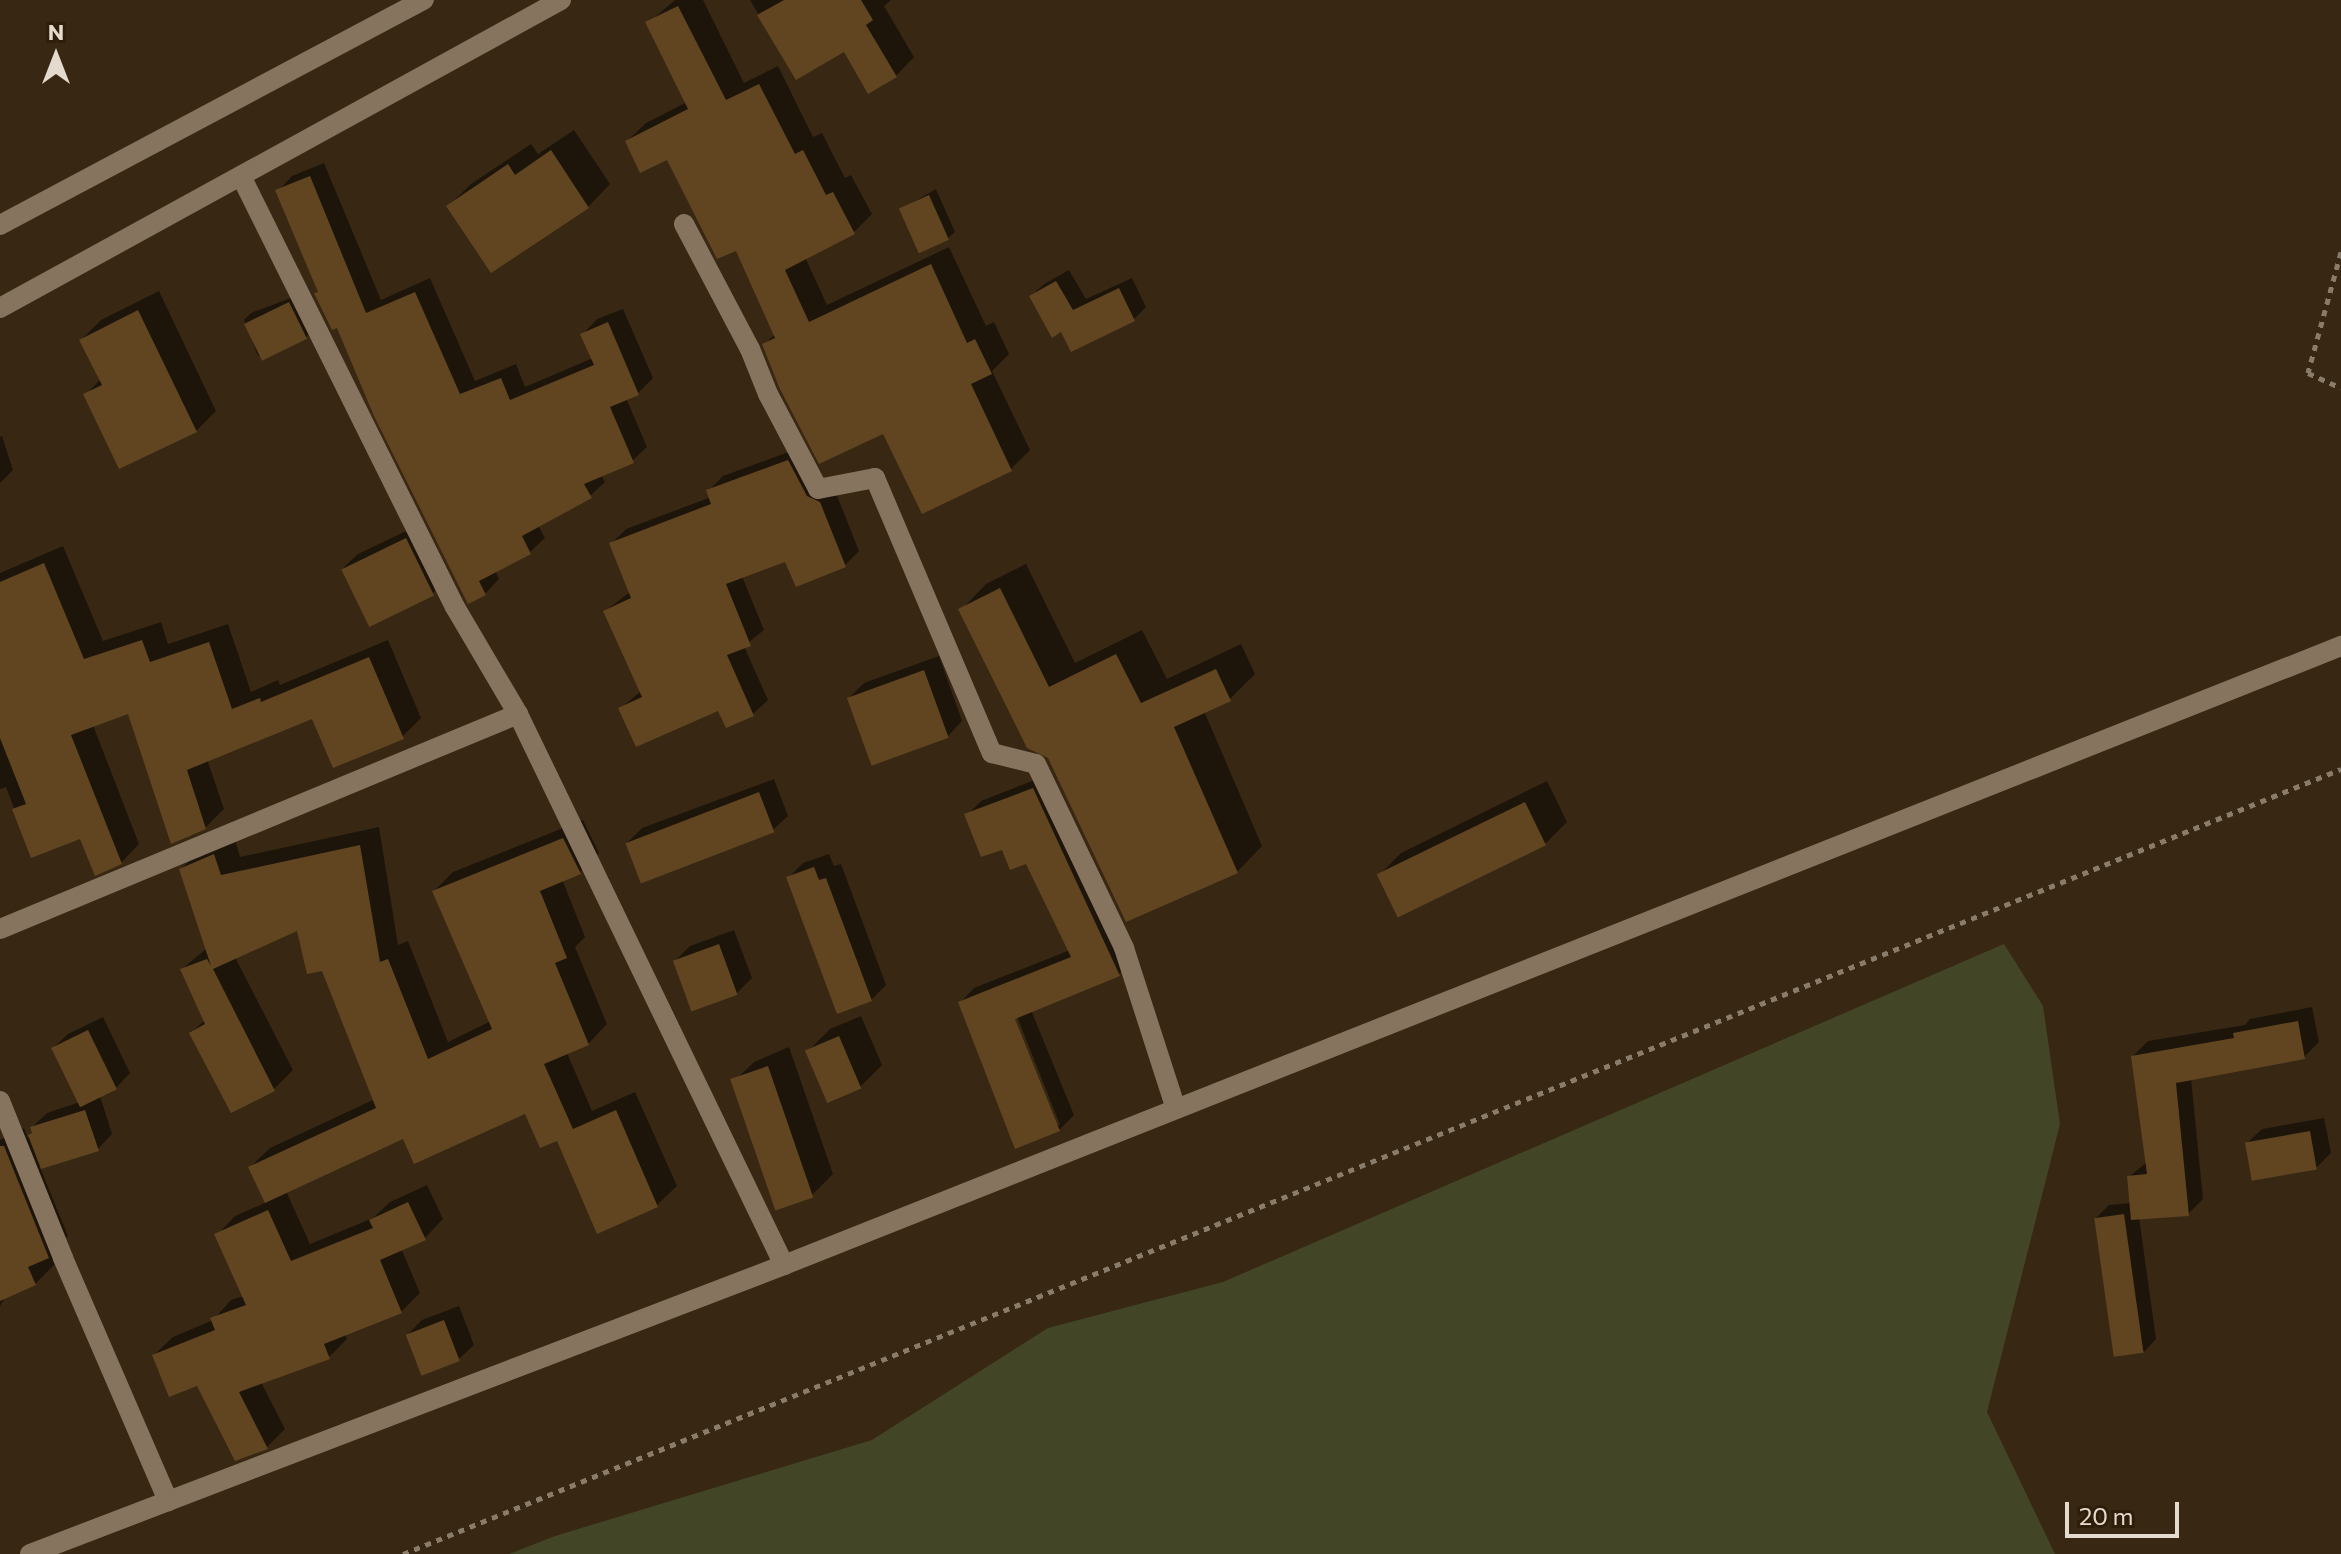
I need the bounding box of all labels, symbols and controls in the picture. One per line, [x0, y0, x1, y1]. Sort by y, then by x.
north arrow [16, 16, 96, 96]
text: N [48, 18, 64, 45]
scale bar [2069, 1486, 2183, 1536]
text: 20 m [2079, 1501, 2133, 1530]

